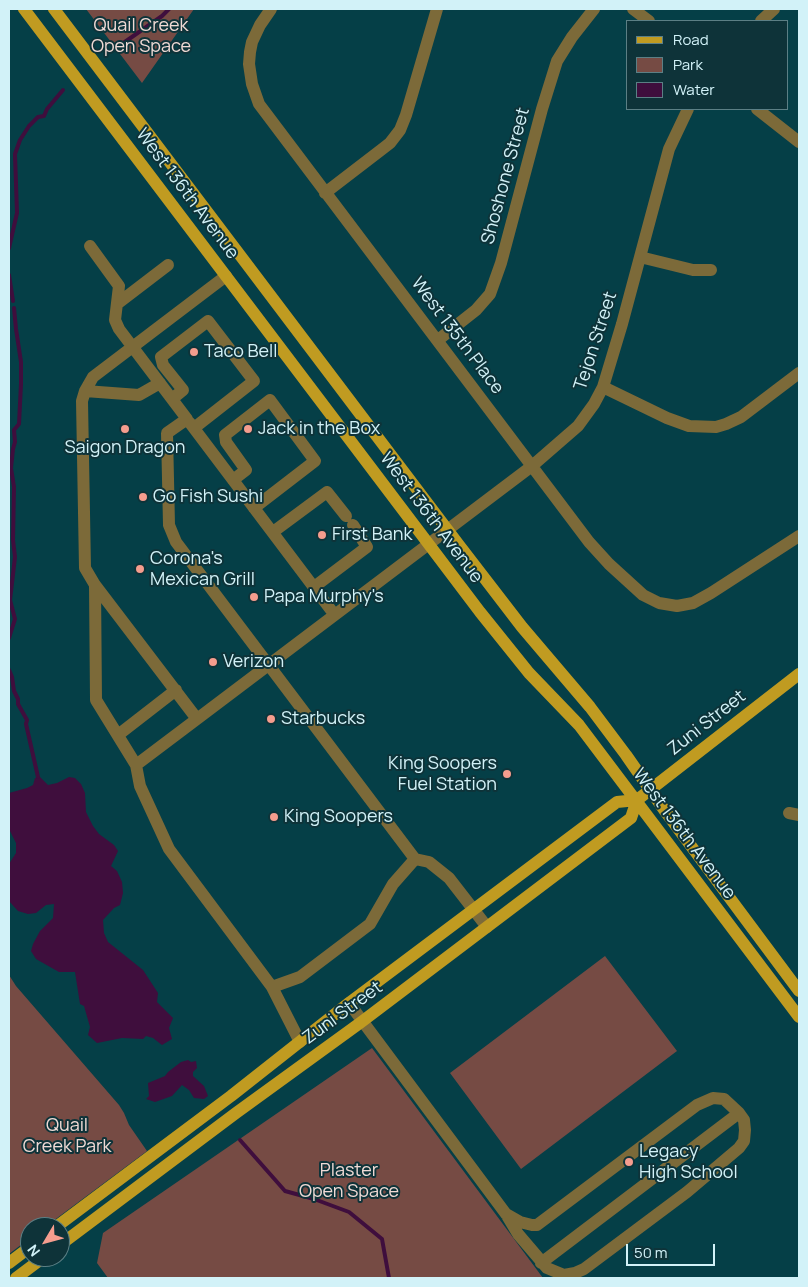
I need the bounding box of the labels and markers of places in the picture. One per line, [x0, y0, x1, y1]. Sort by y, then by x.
place label: Taco Bell [204, 341, 277, 363]
marker: Taco Bell [188, 346, 200, 358]
place label: Jack in the Box [258, 418, 380, 440]
marker: Saigon Dragon [119, 423, 131, 435]
marker: Jack in the Box [242, 423, 254, 435]
place label: Saigon Dragon [64, 437, 186, 459]
place label: Go Fish Sushi [153, 486, 263, 508]
marker: Go Fish Sushi [137, 491, 149, 503]
place label: First Bank [332, 524, 412, 546]
marker: First Bank [316, 529, 328, 541]
place label: Corona's Mexican Grill [150, 548, 255, 590]
marker: Corona's Mexican Grill [134, 563, 146, 575]
place label: Papa Murphy's [264, 586, 384, 608]
marker: Papa Murphy's [248, 591, 260, 603]
place label: Verizon [223, 651, 284, 673]
marker: Verizon [207, 656, 219, 668]
place label: Starbucks [281, 708, 365, 730]
marker: Starbucks [265, 713, 277, 725]
place label: King Soopers Fuel Station [388, 753, 497, 796]
marker: King Soopers Fuel Station [501, 768, 513, 780]
place label: King Soopers [284, 806, 393, 828]
marker: King Soopers [268, 811, 280, 823]
place label: Legacy High School [639, 1141, 738, 1184]
marker: Legacy High School [623, 1156, 635, 1168]

